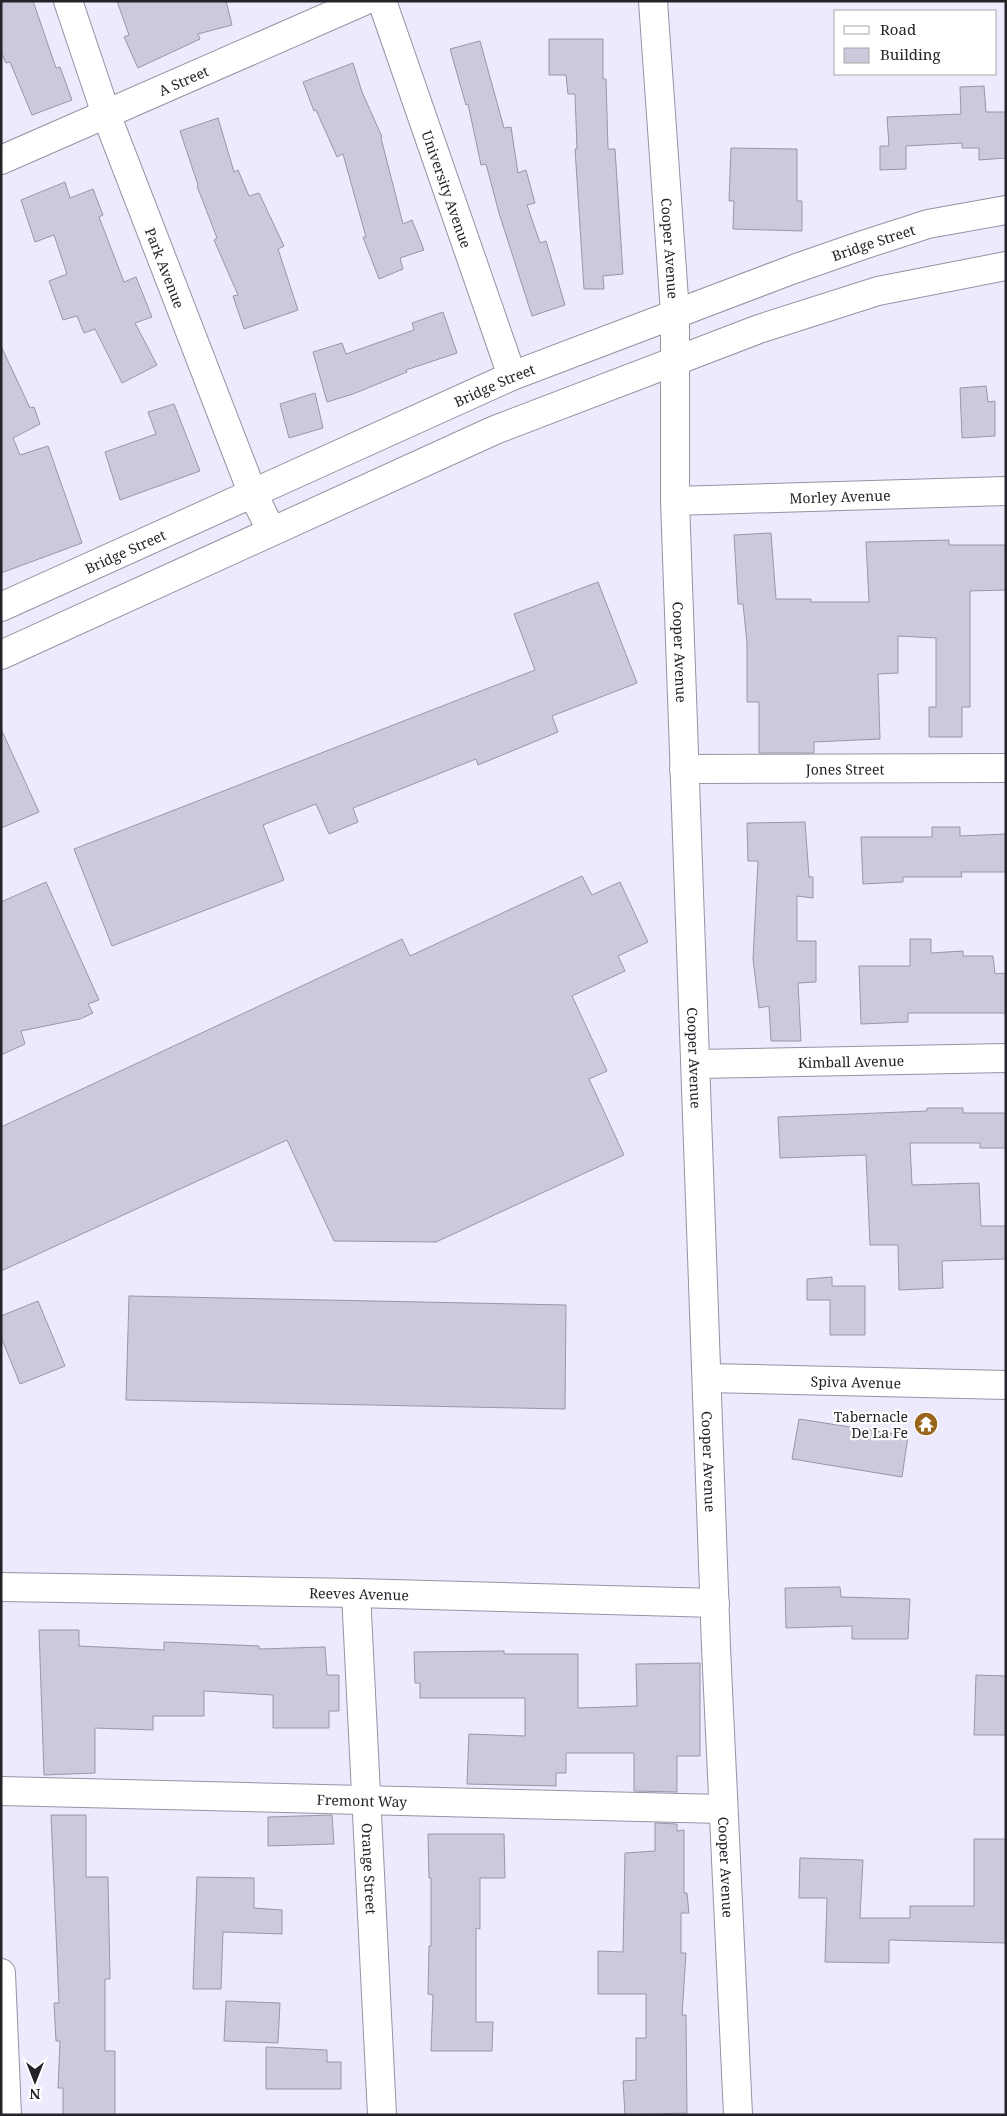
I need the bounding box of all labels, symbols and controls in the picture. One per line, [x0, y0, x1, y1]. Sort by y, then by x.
legend [834, 10, 997, 75]
text: Road [880, 19, 916, 39]
text: Building [880, 44, 941, 64]
street label: A Street [155, 61, 211, 99]
street label: University Avenue [418, 128, 476, 250]
street label: Cooper Avenue [657, 197, 683, 300]
street label: Bridge Street [829, 219, 917, 265]
street label: Park Avenue [141, 225, 190, 311]
street label: Bridge Street [451, 359, 537, 411]
street label: Morley Avenue [789, 485, 891, 507]
street label: Bridge Street [82, 524, 168, 577]
street label: Cooper Avenue [669, 601, 692, 703]
street label: Jones Street [805, 759, 884, 778]
street label: Cooper Avenue [684, 1007, 706, 1109]
street label: Kimball Avenue [798, 1050, 904, 1072]
street label: Spiva Avenue [811, 1371, 901, 1392]
place label: Tabernacle De La Fe [834, 1407, 908, 1442]
street label: Cooper Avenue [698, 1411, 721, 1513]
temple icon: Tabernacle De La Fe [913, 1411, 939, 1437]
street label: Reeves Avenue [309, 1583, 409, 1604]
street label: Fremont Way [316, 1789, 407, 1811]
street label: Cooper Avenue [714, 1816, 738, 1918]
street label: Orange Street [358, 1823, 381, 1915]
north arrow [10, 2056, 60, 2106]
text: N [29, 2085, 41, 2104]

